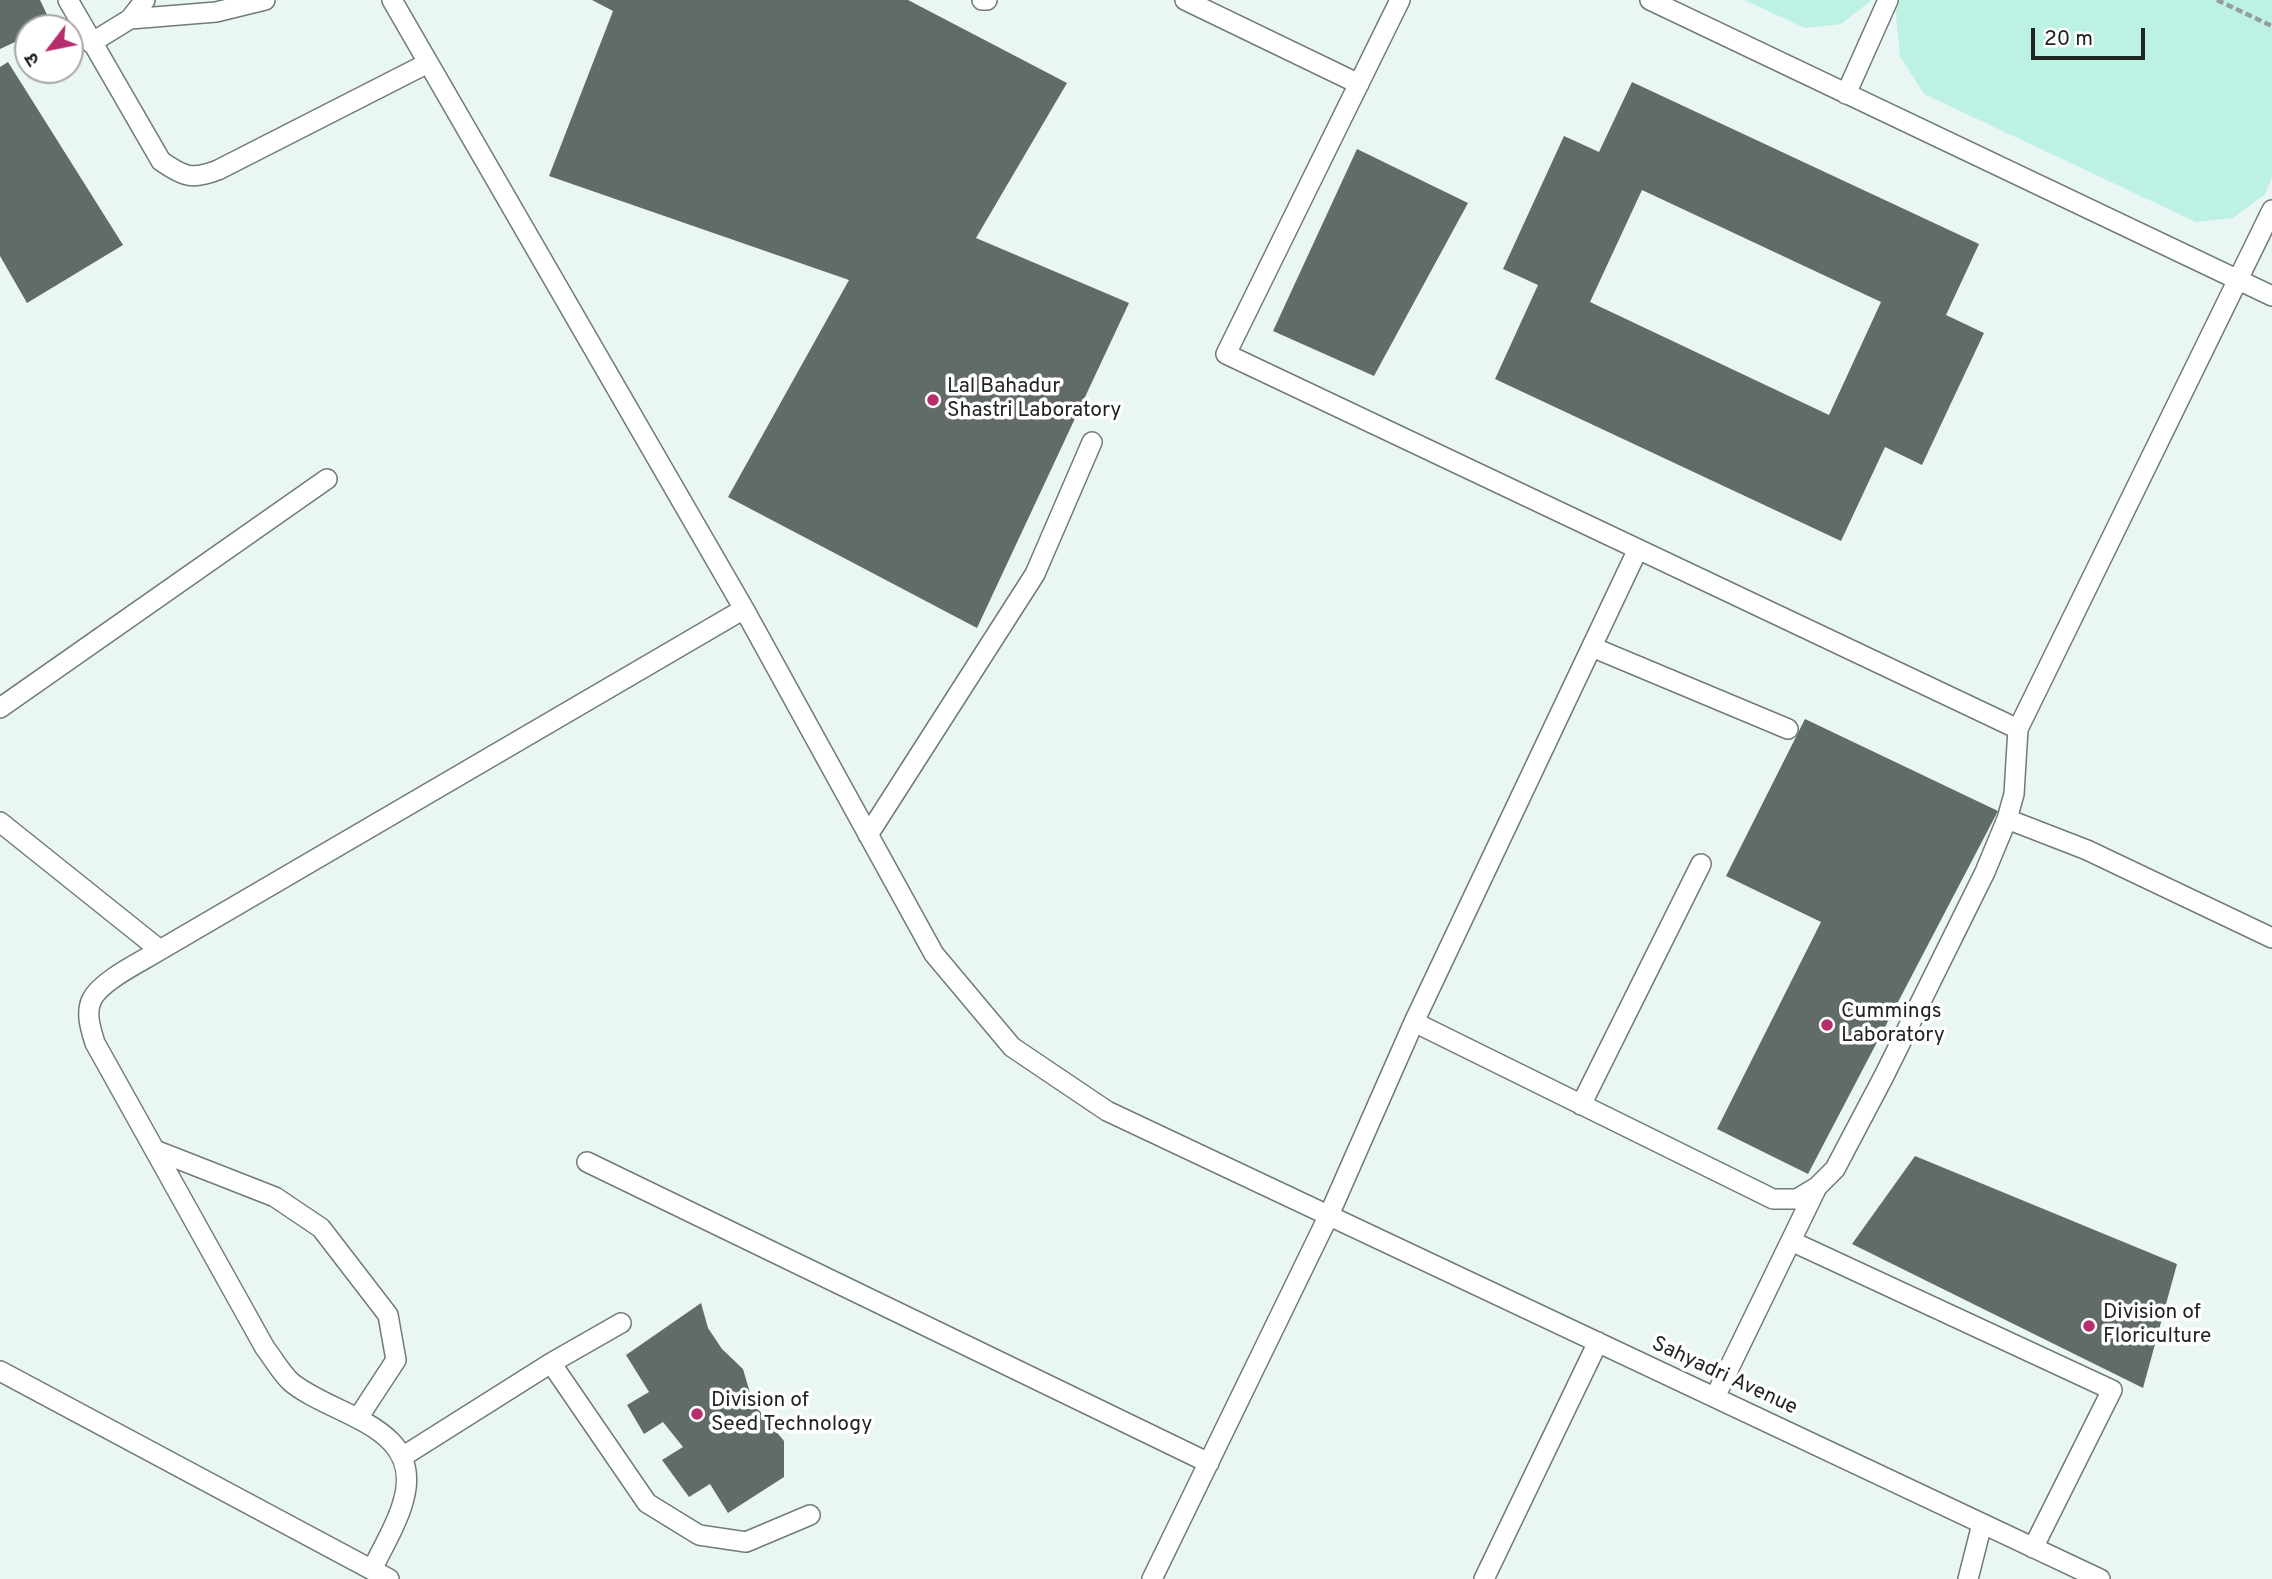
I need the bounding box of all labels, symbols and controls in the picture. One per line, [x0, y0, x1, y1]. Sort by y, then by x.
north arrow [14, 14, 84, 84]
scale bar [2034, 14, 2148, 58]
text: 20 m [2044, 26, 2093, 53]
text: उ [20, 48, 46, 70]
place label: Lal Bahadur Shastri Laboratory [947, 375, 1121, 425]
marker: Lal Bahadur Shastri Laboratory [925, 392, 941, 408]
place label: Cummings Laboratory [1841, 1000, 1945, 1050]
marker: Cummings Laboratory [1819, 1017, 1835, 1033]
place label: Division of Floriculture [2103, 1301, 2211, 1351]
marker: Division of Floriculture [2081, 1318, 2097, 1334]
street label: Sahyadri Avenue [1647, 1332, 1801, 1422]
place label: Division of Seed Technology [711, 1389, 872, 1439]
marker: Division of Seed Technology [689, 1406, 705, 1422]

